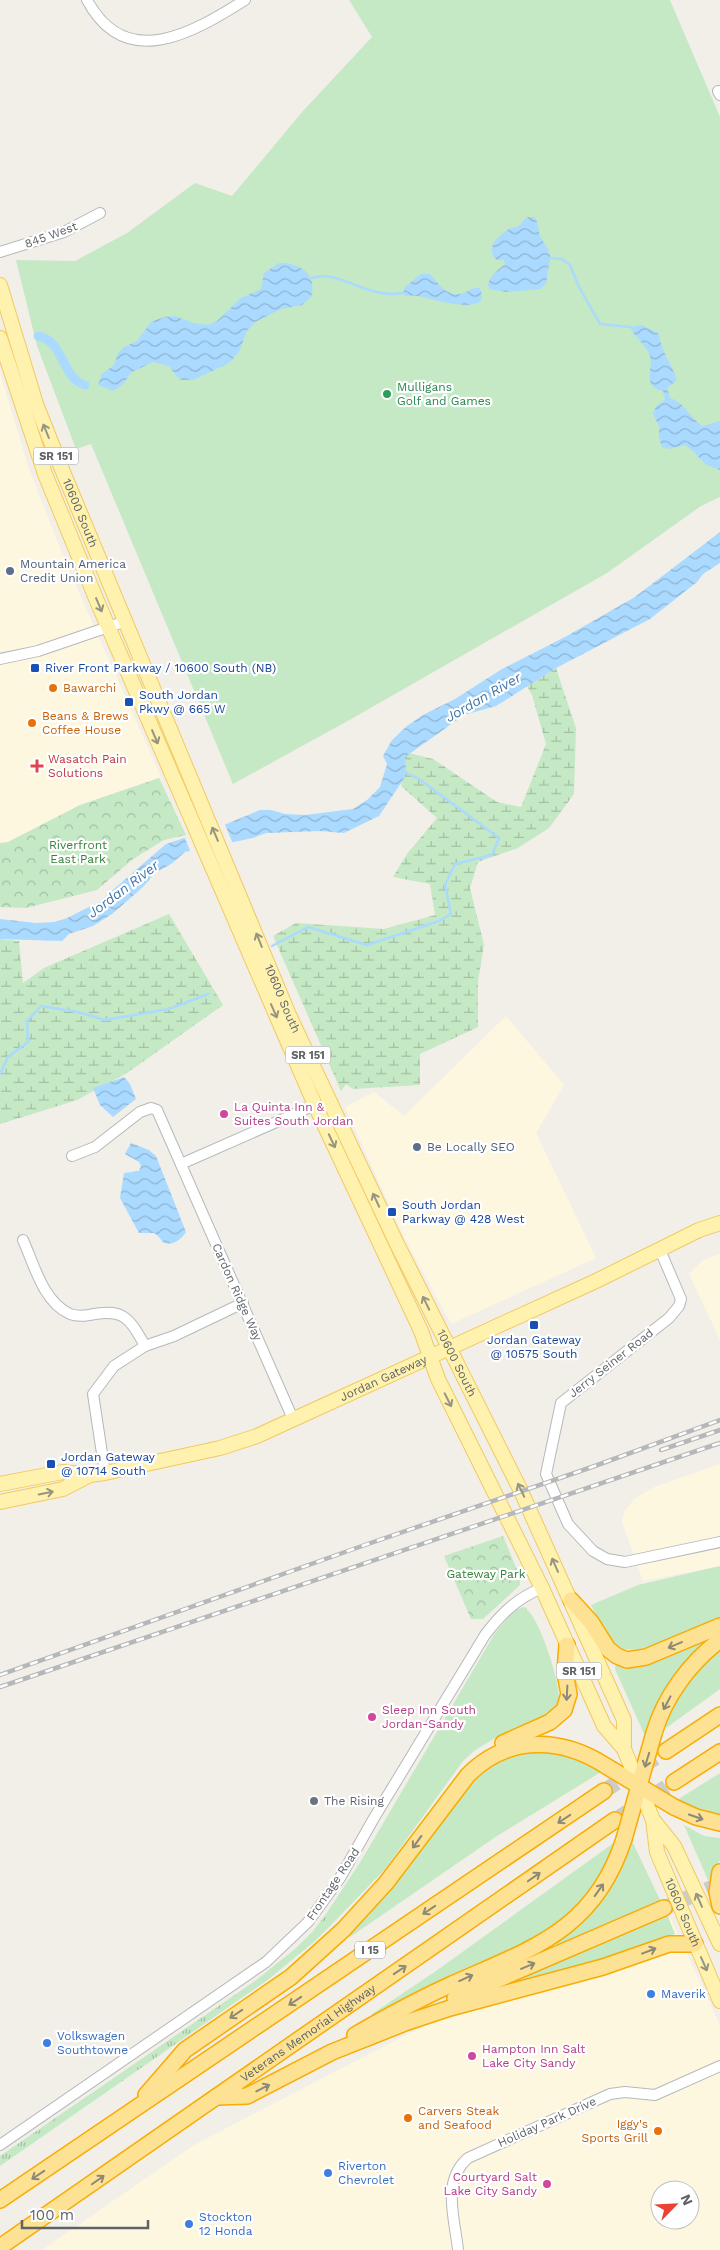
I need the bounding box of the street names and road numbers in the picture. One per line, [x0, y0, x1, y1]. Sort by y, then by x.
street label: 845 West [23, 219, 79, 251]
road number: SR 151 [34, 448, 78, 464]
street label: 10600 South [60, 477, 101, 550]
street label: 10600 South [262, 962, 303, 1035]
road number: SR 151 [286, 1046, 330, 1064]
street label: Cardon Ridge Way [209, 1241, 265, 1344]
street label: Jerry Seiner Road [566, 1326, 656, 1400]
street label: 10600 South [434, 1327, 479, 1399]
street label: Jordan Gateway [338, 1352, 430, 1404]
road number: SR 151 [556, 1662, 602, 1680]
street label: Frontage Road [304, 1845, 362, 1923]
street label: 10600 South [662, 1876, 703, 1949]
road number: I 15 [355, 1942, 385, 1958]
street label: Veterans Memorial Highway [238, 1981, 379, 2085]
street label: Holiday Park Drive [496, 2094, 598, 2150]

